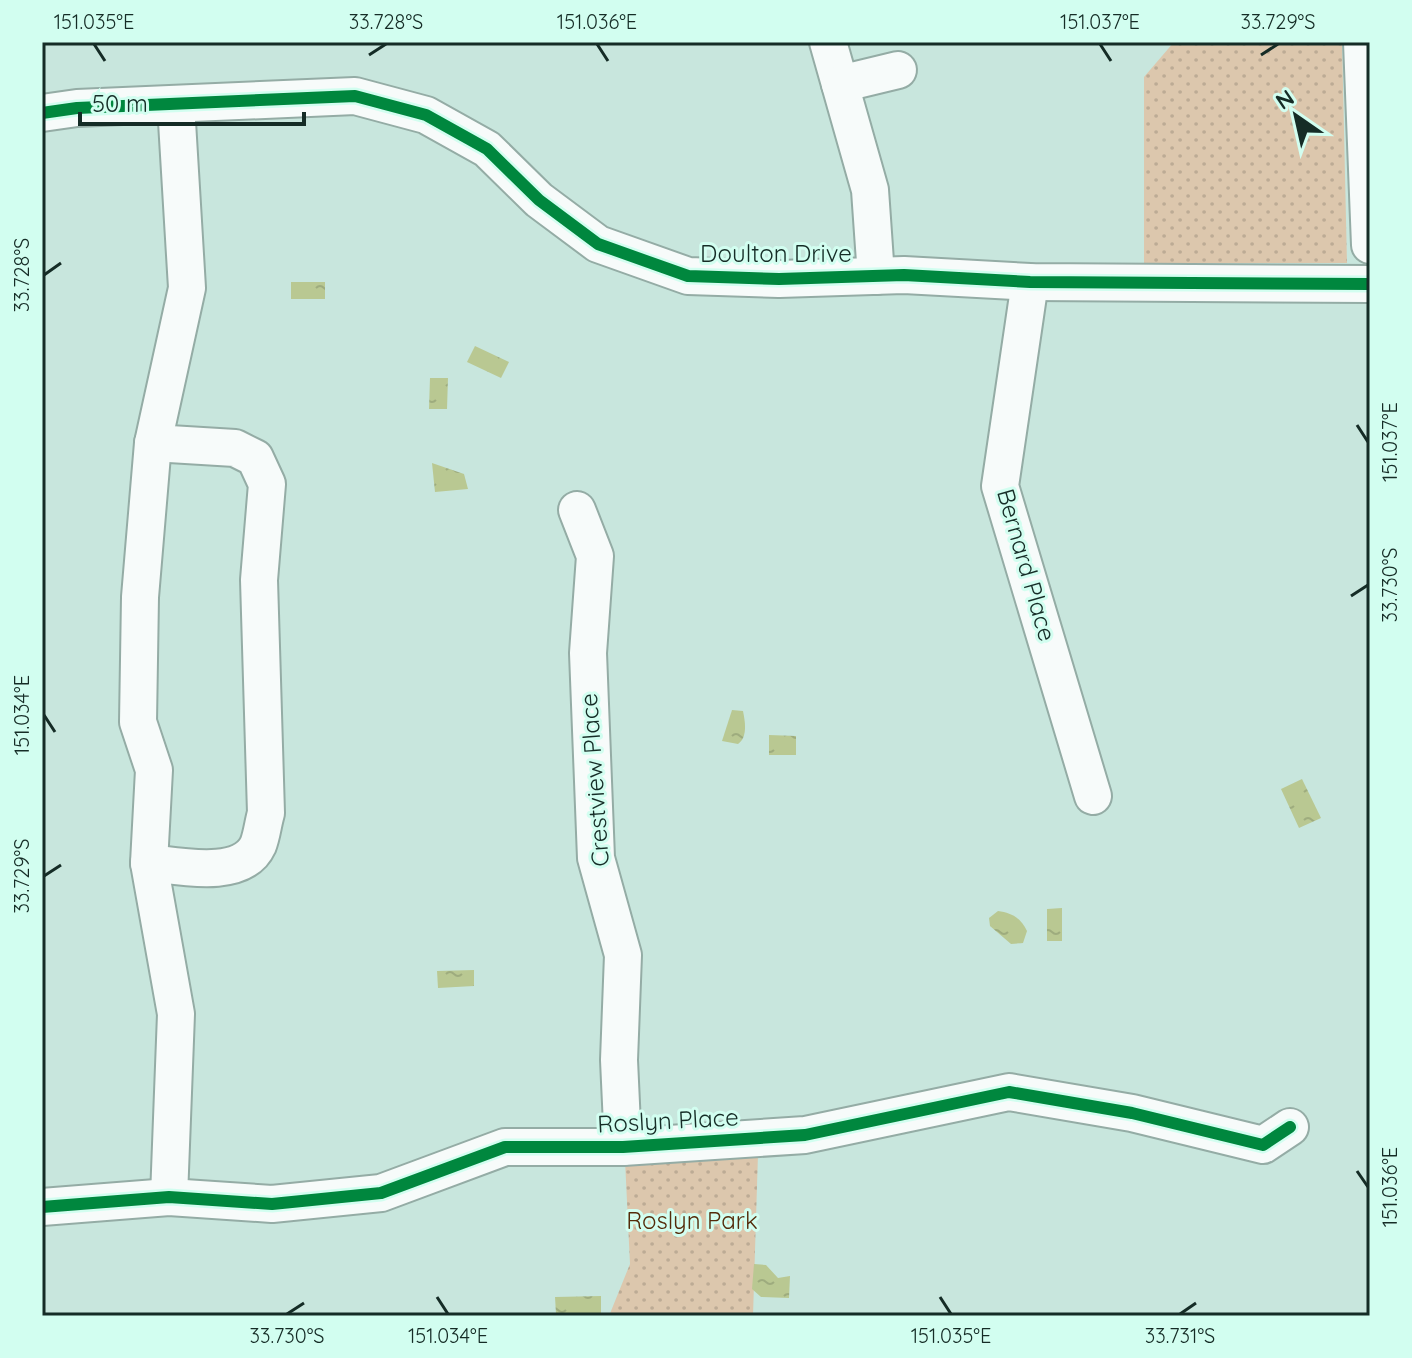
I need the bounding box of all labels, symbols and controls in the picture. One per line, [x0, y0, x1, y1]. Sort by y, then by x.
text: 151.035°E [54, 9, 134, 34]
text: 33.728°S [349, 9, 423, 34]
text: 151.036°E [557, 9, 637, 34]
text: 151.037°E [1060, 9, 1140, 34]
text: 33.729°S [1241, 9, 1315, 34]
scale bar [80, 76, 304, 126]
north arrow [1256, 76, 1336, 156]
text: N [1270, 83, 1299, 116]
text: 50 m [92, 88, 148, 118]
text: 33.728°S [9, 238, 34, 312]
street label: Doulton Drive [700, 238, 852, 268]
text: 151.037°E [1377, 402, 1402, 482]
street label: Bernard Place [991, 485, 1063, 644]
text: 33.730°S [1377, 547, 1402, 623]
text: 151.034°E [9, 675, 34, 755]
street label: Crestview Place [573, 692, 615, 868]
text: 33.729°S [9, 839, 34, 913]
street label: Roslyn Place [597, 1101, 739, 1139]
text: 151.036°E [1377, 1147, 1402, 1227]
park label: Roslyn Park [626, 1205, 758, 1235]
text: 33.730°S [249, 1323, 325, 1348]
text: 151.034°E [408, 1323, 488, 1348]
text: 151.035°E [911, 1323, 991, 1348]
text: 33.731°S [1145, 1323, 1215, 1348]

